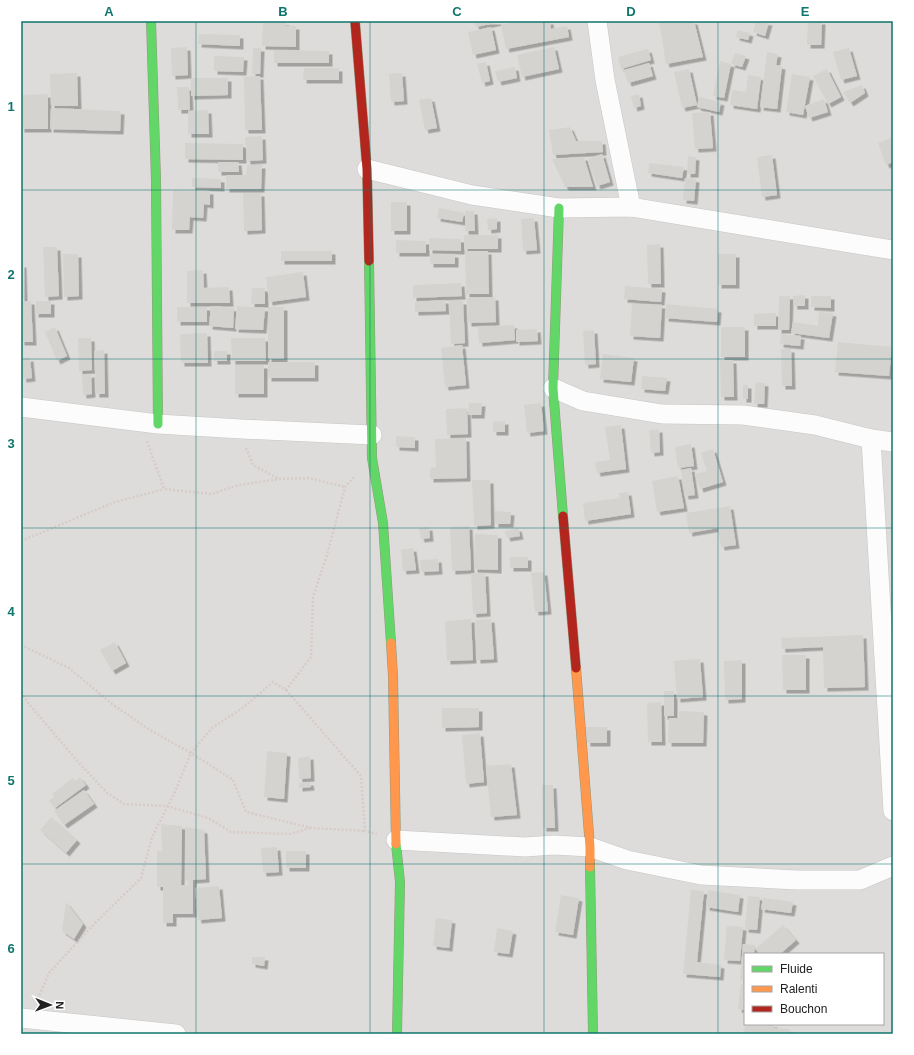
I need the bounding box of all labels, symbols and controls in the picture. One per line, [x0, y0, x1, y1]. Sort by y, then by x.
text: A [104, 4, 114, 19]
text: B [278, 4, 288, 19]
text: C [452, 4, 462, 19]
text: D [626, 4, 636, 19]
text: E [801, 4, 810, 19]
text: 1 [7, 99, 15, 114]
text: 2 [7, 267, 15, 282]
text: 3 [7, 436, 15, 451]
text: 4 [7, 604, 15, 619]
text: 5 [7, 773, 15, 788]
text: 6 [7, 941, 15, 956]
legend [744, 953, 884, 1025]
text: Fluide [780, 962, 813, 976]
text: Ralenti [780, 982, 817, 996]
north arrow [30, 985, 70, 1025]
text: N [54, 1001, 66, 1009]
text: Bouchon [780, 1002, 827, 1016]

